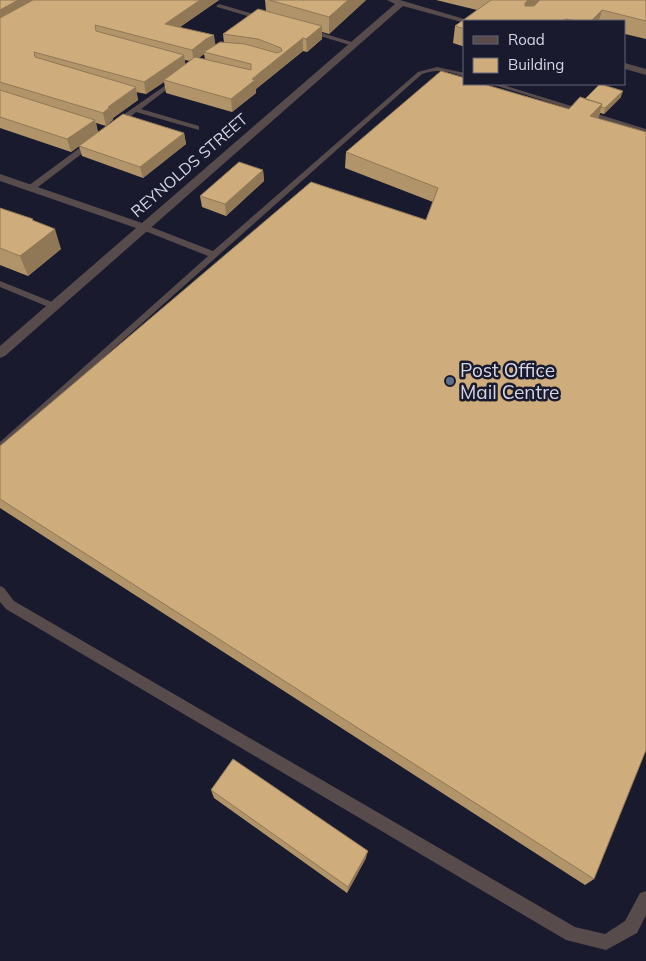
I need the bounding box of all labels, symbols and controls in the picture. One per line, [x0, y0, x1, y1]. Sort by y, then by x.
legend [463, 20, 626, 85]
text: Road [508, 30, 545, 49]
text: Building [508, 55, 564, 74]
street label: REYNOLDS STREET [127, 109, 252, 221]
place label: Post Office Mail Centre [460, 358, 559, 404]
marker: Post Office Mail Centre [444, 375, 456, 387]

